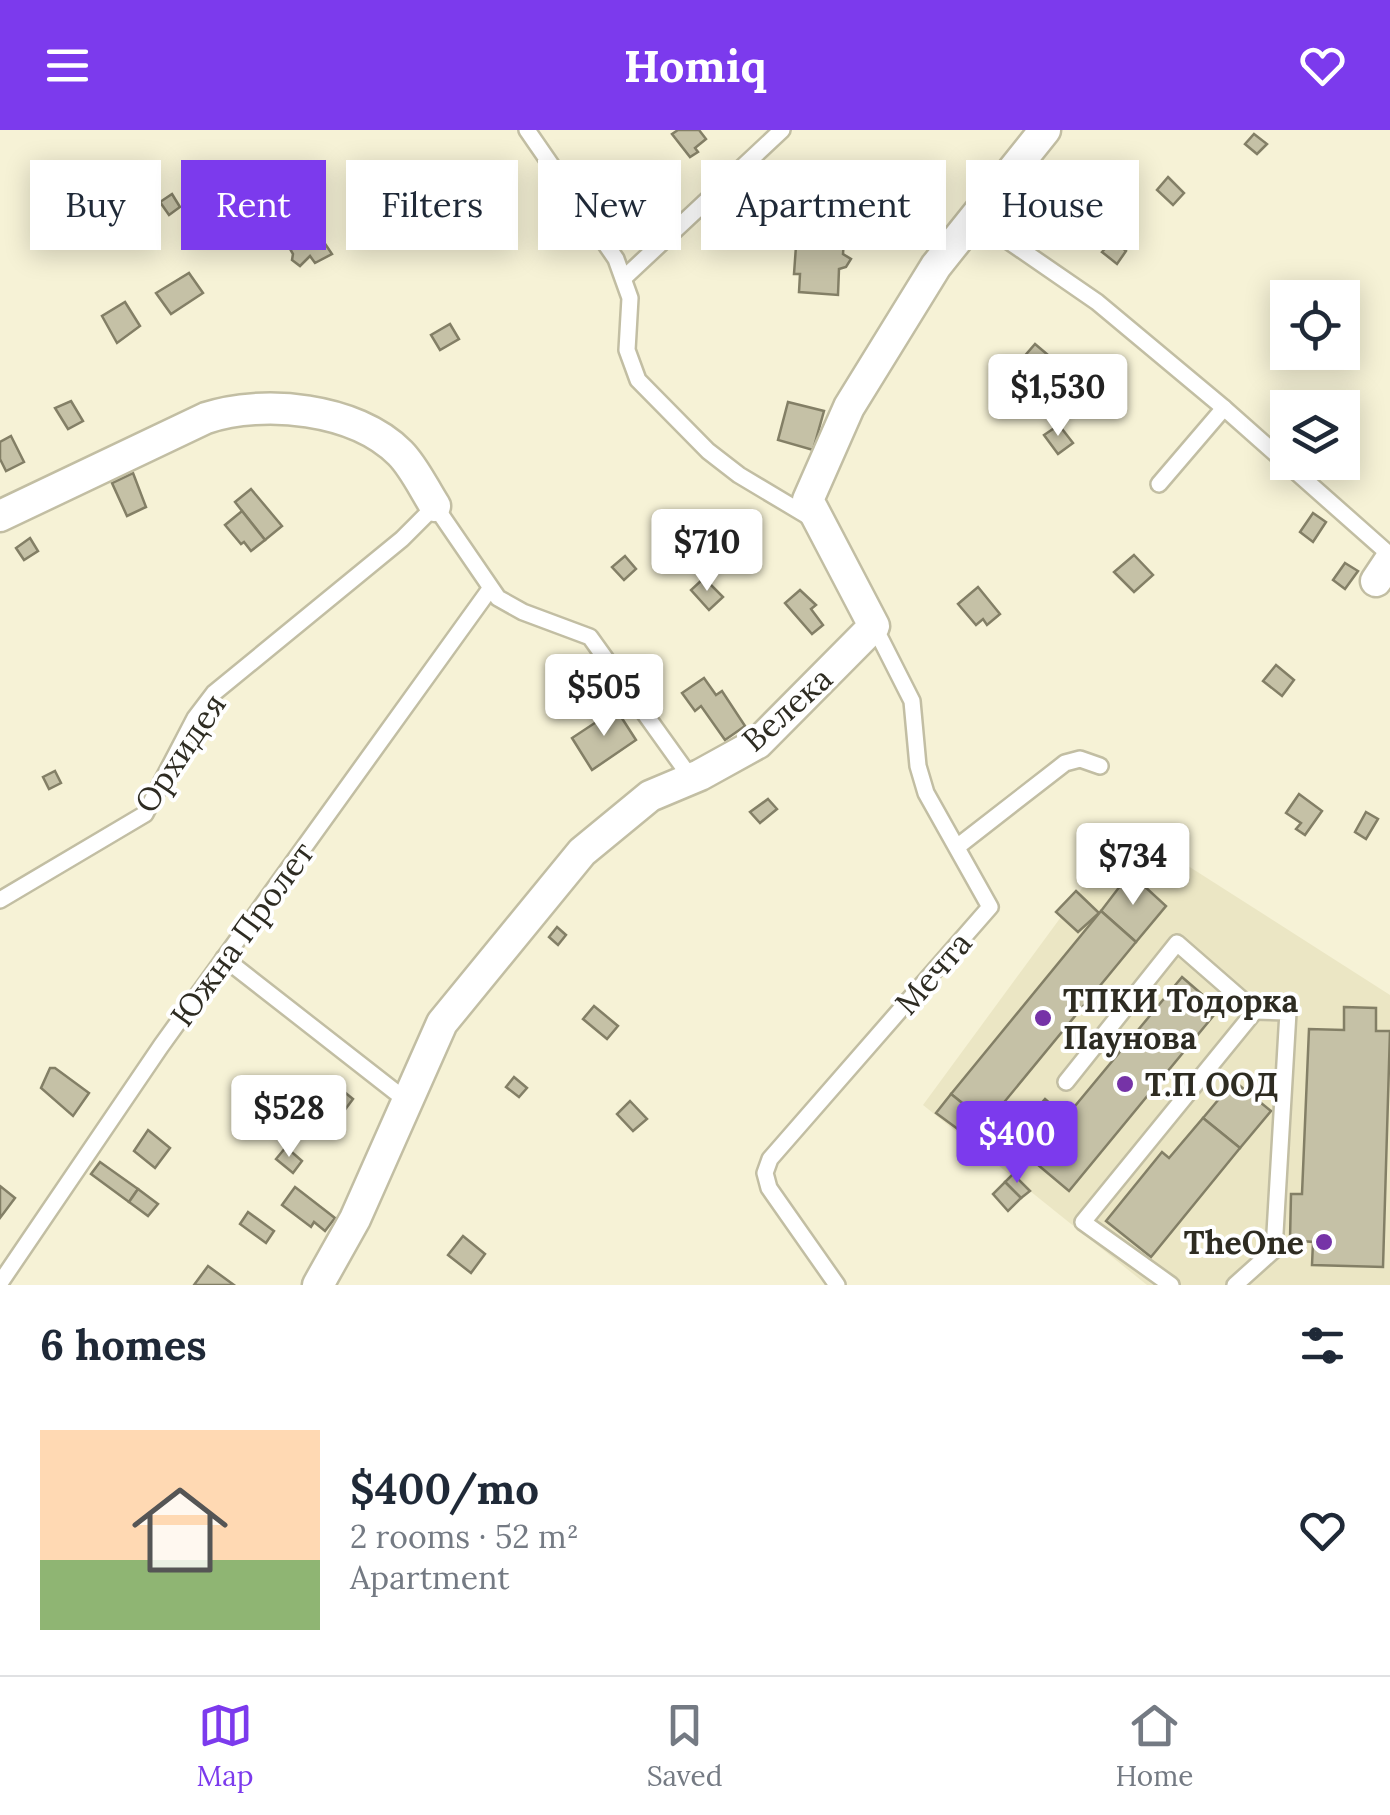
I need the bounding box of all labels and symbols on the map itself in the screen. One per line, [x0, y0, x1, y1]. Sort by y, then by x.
pin: $1,530 [977, 354, 1139, 439]
pin: $710 [648, 509, 766, 594]
pin: $505 [545, 654, 663, 739]
street label: Велека [733, 658, 841, 760]
street label: Орхидея [125, 685, 235, 821]
pin: $734 [1074, 823, 1192, 908]
street label: Южна Пролет [161, 834, 323, 1034]
street label: Мечта [886, 923, 980, 1023]
place label: ТПКИ Тодорка Паунова [1063, 980, 1298, 1058]
marker: ТПКИ Тодорка Паунова [1032, 1007, 1054, 1029]
place label: Т.П ООД [1145, 1064, 1278, 1105]
marker: Т.П ООД [1114, 1073, 1136, 1095]
pin: $528 [230, 1075, 348, 1160]
pin: $400 [958, 1101, 1076, 1186]
place label: TheOnе [1184, 1222, 1304, 1263]
marker: TheOnе [1313, 1231, 1335, 1253]

